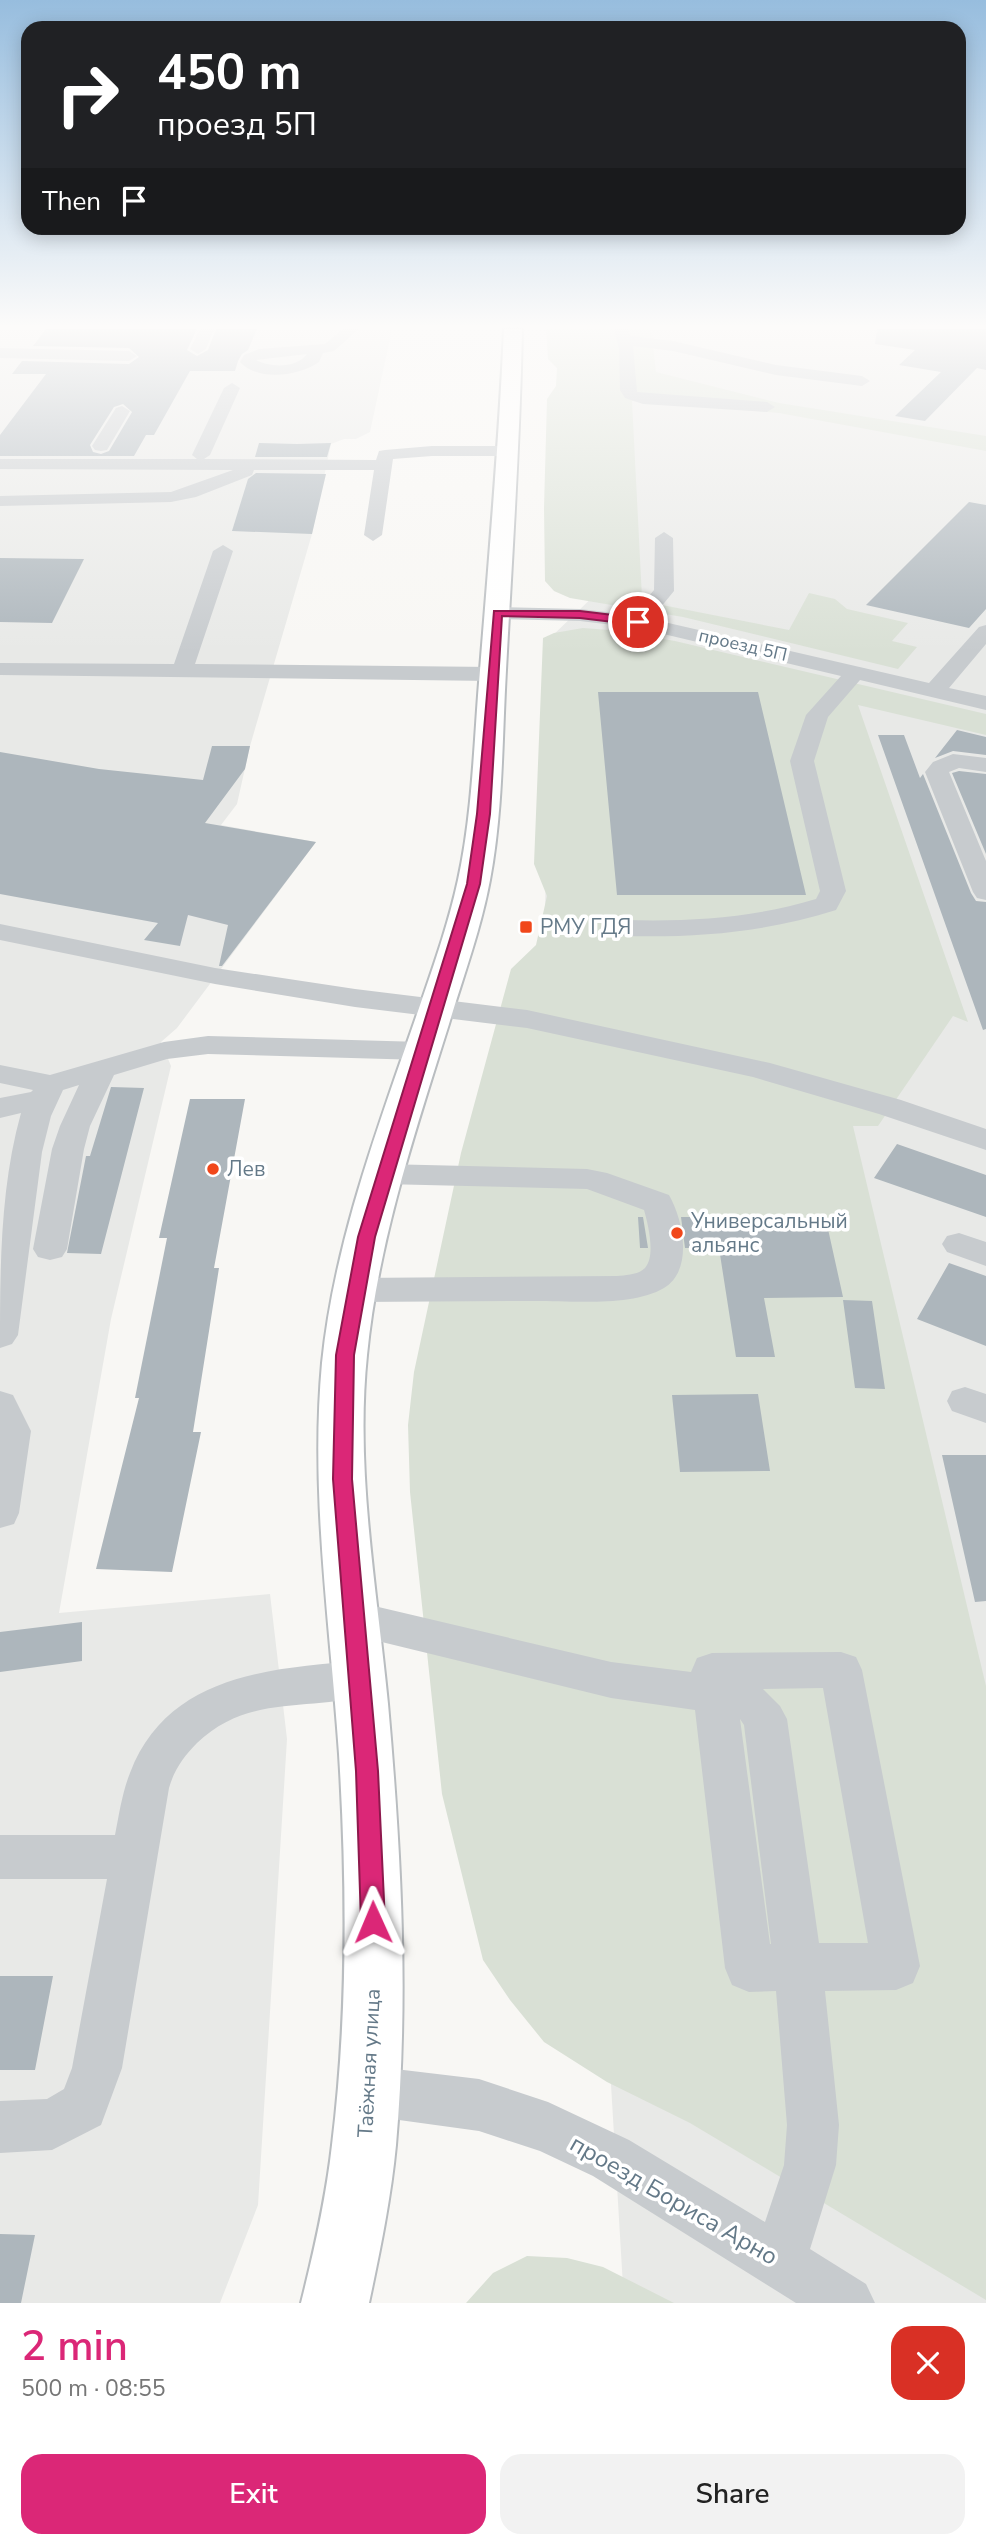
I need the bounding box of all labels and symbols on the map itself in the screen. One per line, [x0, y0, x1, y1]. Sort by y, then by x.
pin [608, 592, 668, 652]
street label: проезд 5П [696, 623, 790, 667]
place label: РМУ ГДЯ [540, 913, 631, 941]
marker: РМУ ГДЯ [518, 919, 534, 935]
place label: Лев [227, 1155, 265, 1183]
marker: Лев [205, 1161, 221, 1177]
place label: Универсальный альянс [690, 1207, 848, 1259]
marker: Универсальный альянс [669, 1225, 685, 1241]
position arrow [336, 1885, 410, 1959]
street label: Таёжная улица [351, 1988, 387, 2138]
street label: проезд Бориса Арно [564, 2127, 784, 2273]

